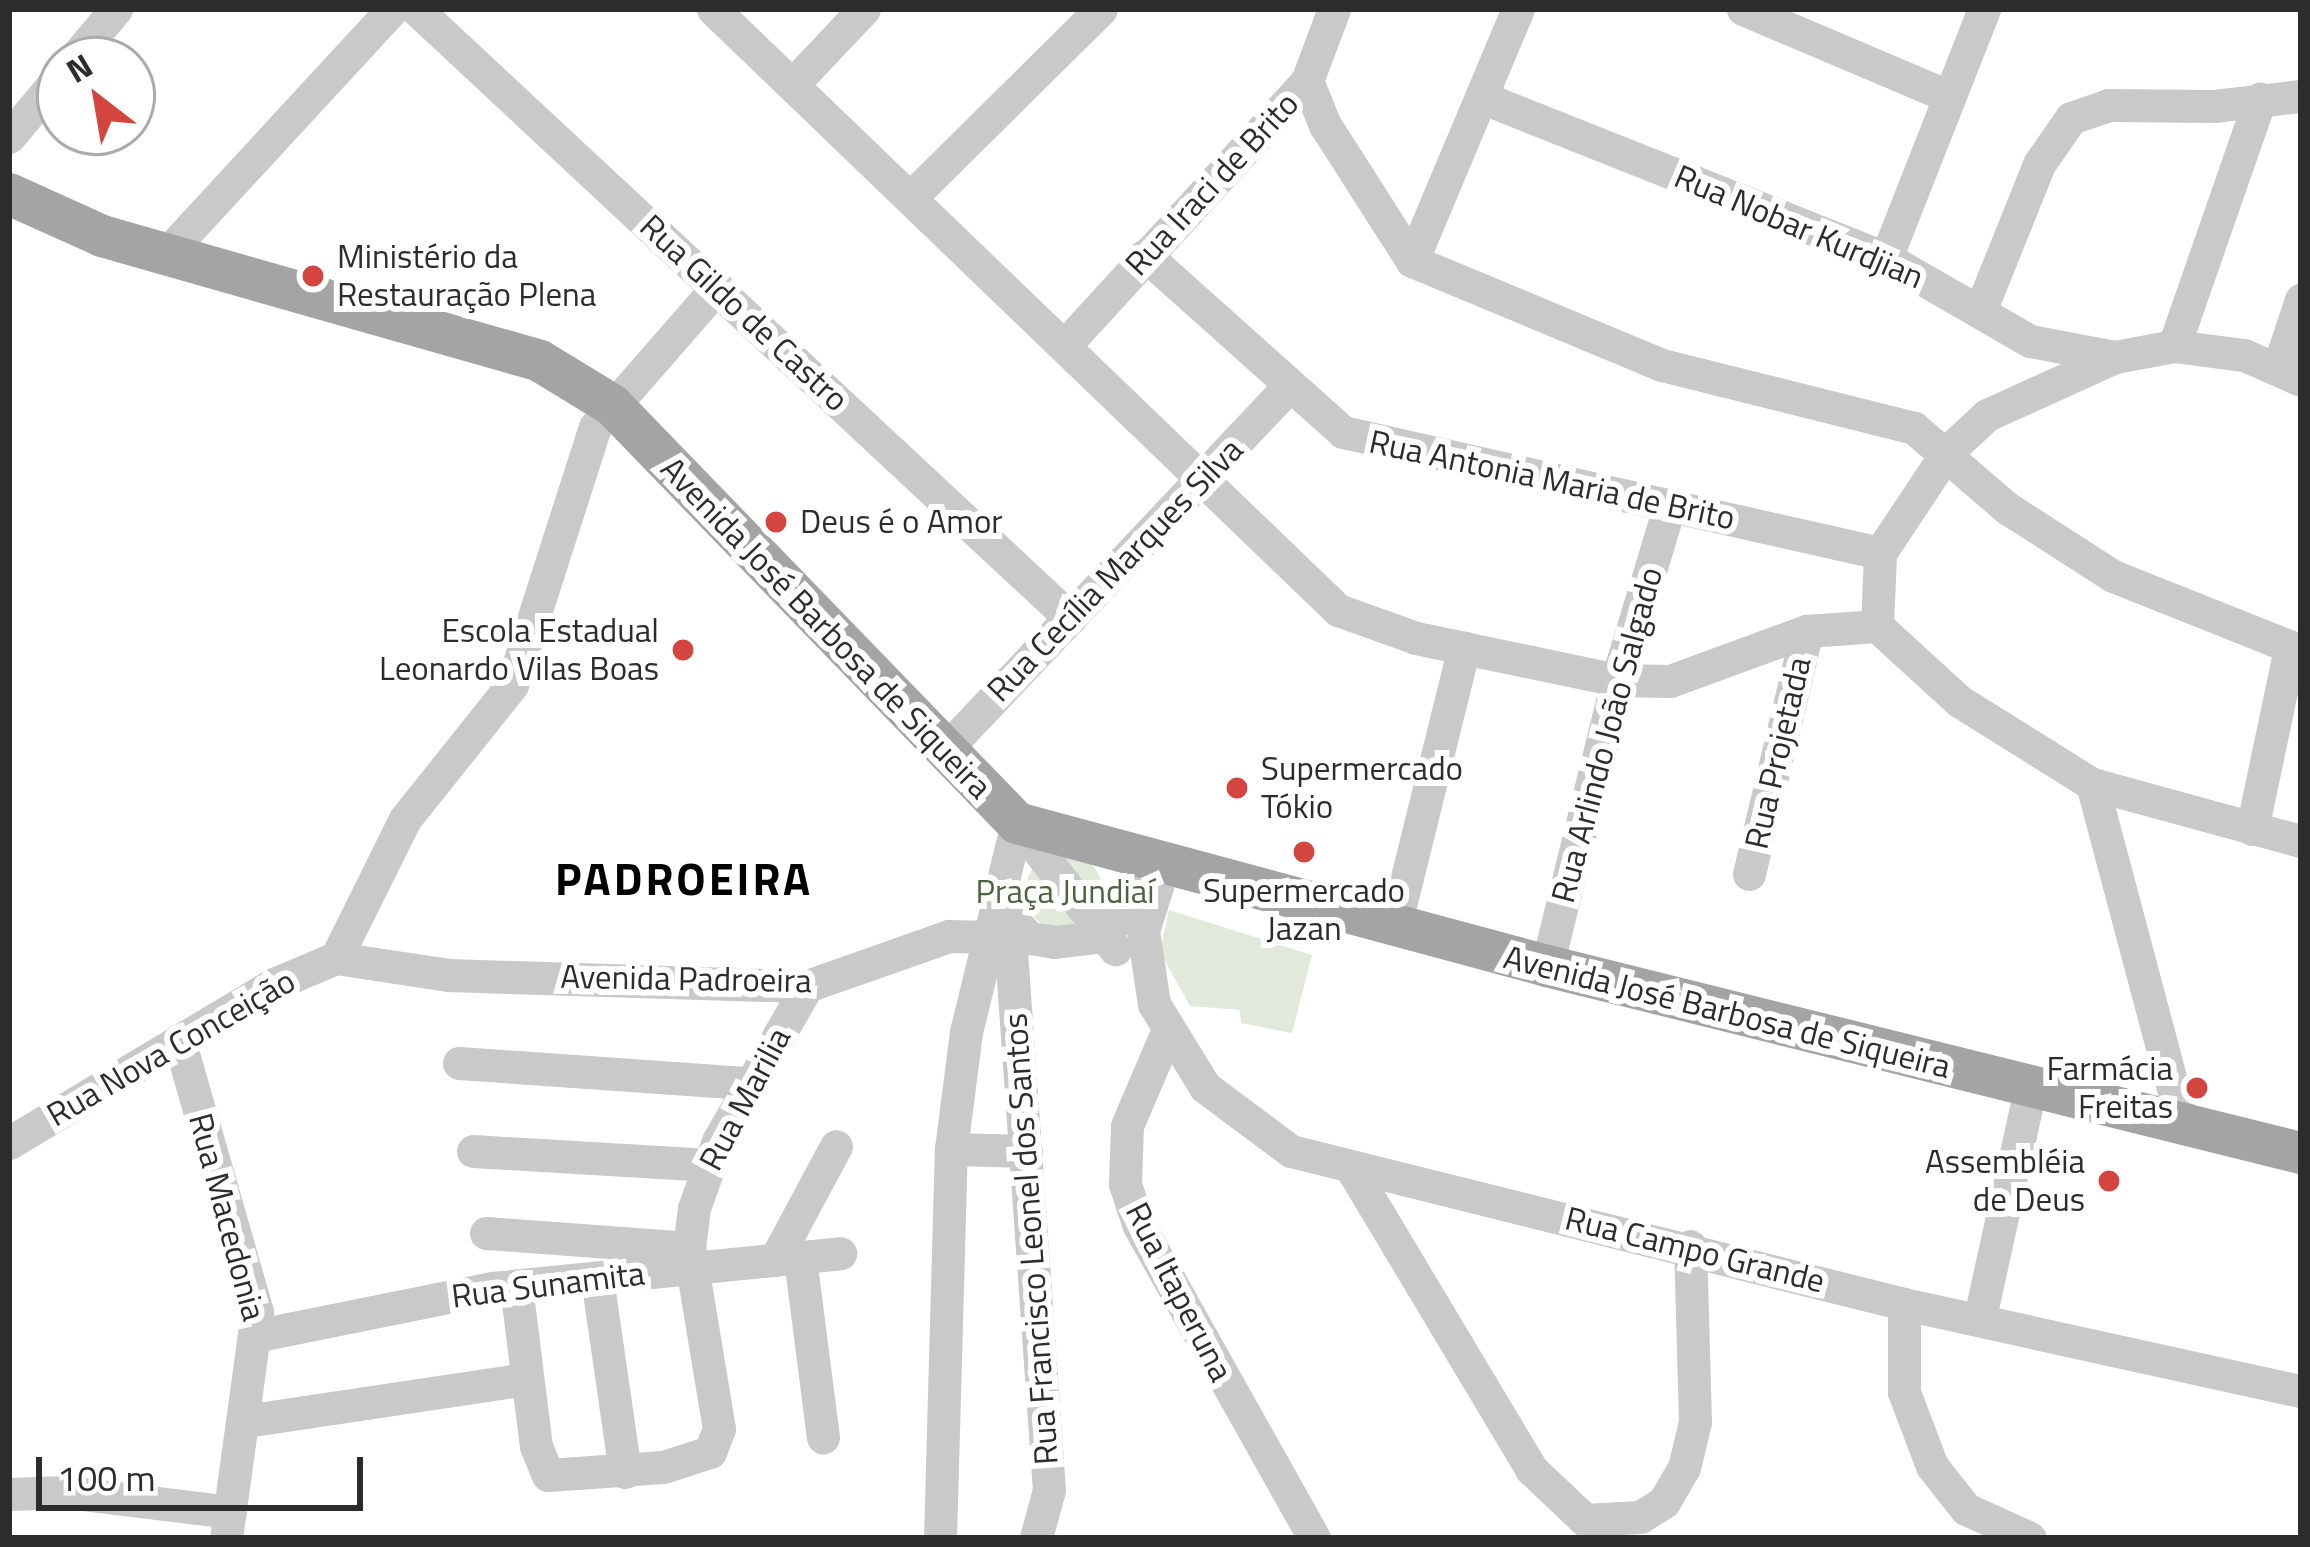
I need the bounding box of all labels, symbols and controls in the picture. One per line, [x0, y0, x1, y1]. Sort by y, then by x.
north arrow [36, 36, 156, 156]
text: N [56, 40, 102, 95]
street label: Rua Iraci de Brito [1117, 84, 1307, 284]
street label: Rua Nobar Kurdjian [1669, 157, 1929, 297]
street label: Rua Gildo de Castro [632, 206, 856, 420]
place label: Ministério da Restauração Plena [337, 237, 596, 315]
marker: Ministério da Restauração Plena [300, 263, 326, 289]
street label: Rua Antonia Maria de Brito [1366, 422, 1738, 538]
street label: Rua Cecília Marques Silva [979, 430, 1251, 710]
street label: Avenida José Barbosa de Siqueira [652, 449, 1000, 807]
place label: Deus é o Amor [800, 502, 1003, 542]
marker: Deus é o Amor [763, 509, 789, 535]
street label: Rua Arlindo João Salgado [1543, 563, 1671, 907]
place label: Escola Estadual Leonardo Vilas Boas [379, 611, 659, 689]
marker: Escola Estadual Leonardo Vilas Boas [670, 637, 696, 663]
street label: Rua Projetada [1737, 653, 1819, 853]
place label: Supermercado Tókio [1261, 749, 1463, 827]
marker: Supermercado Tókio [1224, 775, 1250, 801]
marker: Supermercado Jazan [1291, 839, 1317, 865]
district label: PADROEIRA [555, 852, 813, 906]
place label: Supermercado Jazan [1203, 871, 1405, 949]
park label: Praça Jundiaí [976, 872, 1154, 912]
street label: Avenida José Barbosa de Siqueira [1500, 937, 1954, 1087]
street label: Avenida Padroeira [560, 957, 812, 1001]
street label: Rua Nova Conceição [40, 961, 302, 1135]
street label: Rua Francisco Leonel dos Santos [995, 1012, 1067, 1466]
street label: Rua Marilia [691, 1021, 799, 1177]
place label: Farmácia Freitas [2047, 1049, 2173, 1127]
marker: Farmácia Freitas [2184, 1075, 2210, 1101]
street label: Rua Macedonia [180, 1109, 274, 1325]
place label: Assembléia de Deus [1925, 1142, 2085, 1220]
marker: Assembléia de Deus [2096, 1168, 2122, 1194]
street label: Rua Itaperuna [1117, 1196, 1241, 1388]
street label: Rua Campo Grande [1561, 1199, 1829, 1301]
street label: Rua Sunamita [449, 1254, 647, 1316]
scale bar [42, 1433, 369, 1507]
text: 100 m [57, 1450, 156, 1505]

